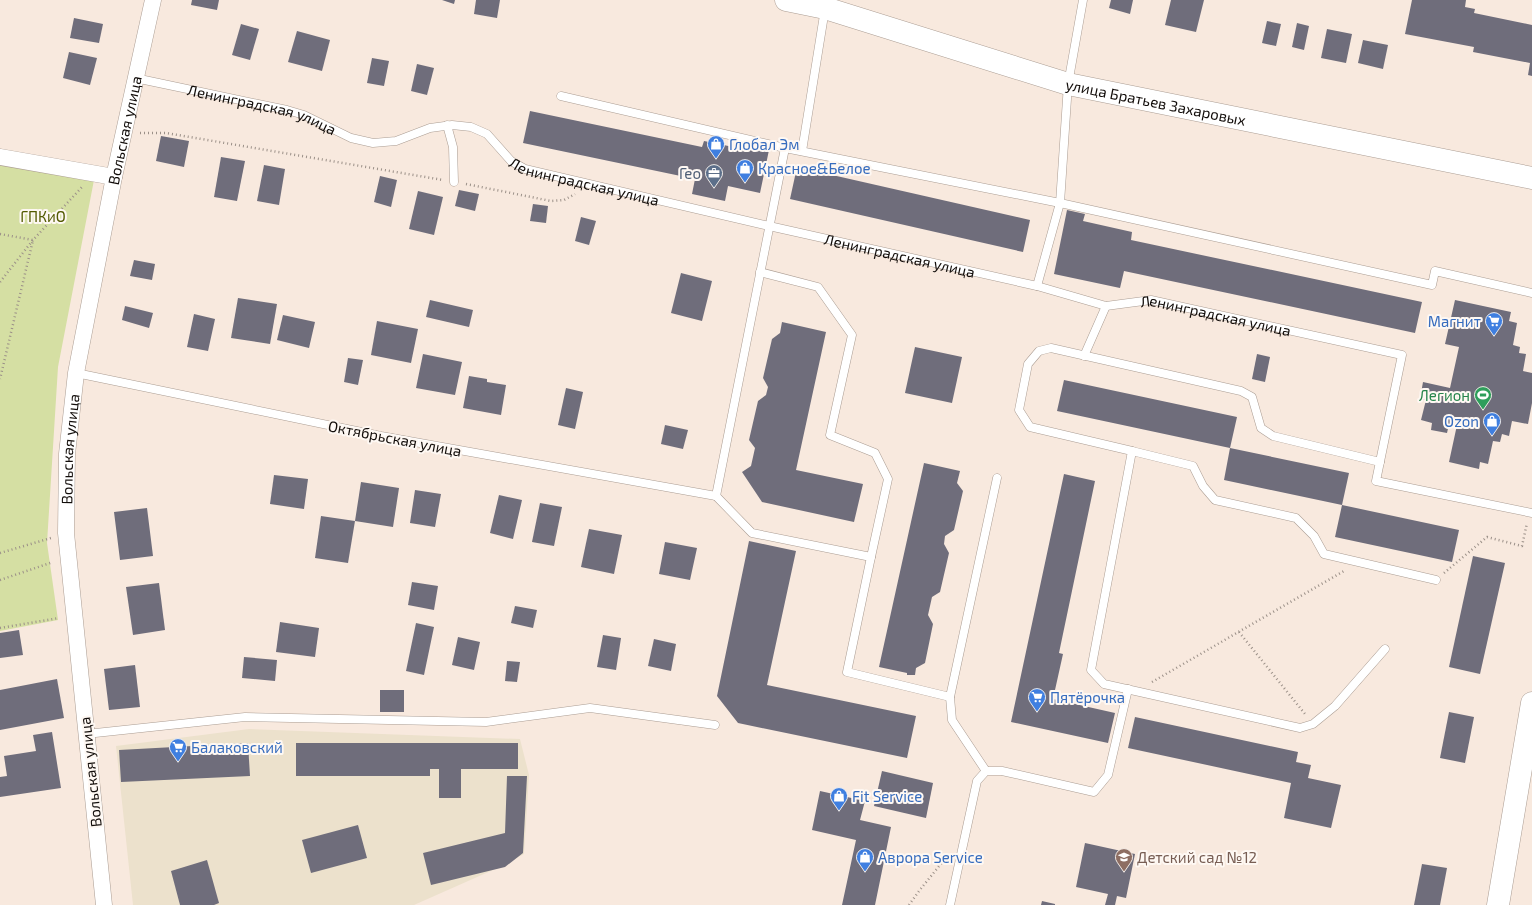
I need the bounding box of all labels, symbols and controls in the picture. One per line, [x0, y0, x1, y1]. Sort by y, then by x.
street label: Вольская улица [104, 74, 145, 186]
street label: улица Братьев Захаровых [1064, 75, 1248, 129]
street label: Ленинградская улица [186, 80, 339, 138]
shop icon: Глобал Эм [706, 134, 726, 159]
place label: Глобал Эм [729, 135, 799, 153]
street label: Ленинградская улица [506, 153, 661, 209]
shop icon: Красное&Белое [735, 158, 755, 183]
place label: Красное&Белое [758, 159, 871, 177]
office icon: Гео [704, 163, 724, 188]
place label: Гео [679, 164, 701, 182]
park label: ГПКиО [20, 207, 66, 225]
street label: Ленинградская улица [823, 230, 977, 281]
street label: Ленинградская улица [1139, 291, 1293, 339]
supermarket icon: Магнит [1484, 311, 1504, 336]
place label: Магнит [1428, 312, 1481, 330]
sports icon: Легион [1473, 385, 1493, 410]
place label: Легион [1419, 386, 1470, 404]
street label: Вольская улица [57, 393, 83, 505]
shop icon: Ozon [1482, 411, 1502, 436]
place label: Ozon [1444, 412, 1479, 430]
street label: Октябрьская улица [326, 416, 463, 461]
supermarket icon: Пятёрочка [1027, 687, 1047, 712]
place label: Пятёрочка [1050, 688, 1125, 706]
street label: Вольская улица [75, 716, 106, 828]
supermarket icon: Балаковский [168, 737, 188, 762]
place label: Балаковский [191, 738, 283, 756]
shop icon: Fit Service [829, 786, 849, 811]
place label: Fit Service [852, 787, 922, 805]
shop icon: Аврора Service [855, 847, 875, 872]
school or university icon: Детский сад №12 [1114, 847, 1134, 872]
place label: Аврора Service [878, 848, 983, 866]
place label: Детский сад №12 [1137, 848, 1257, 866]

